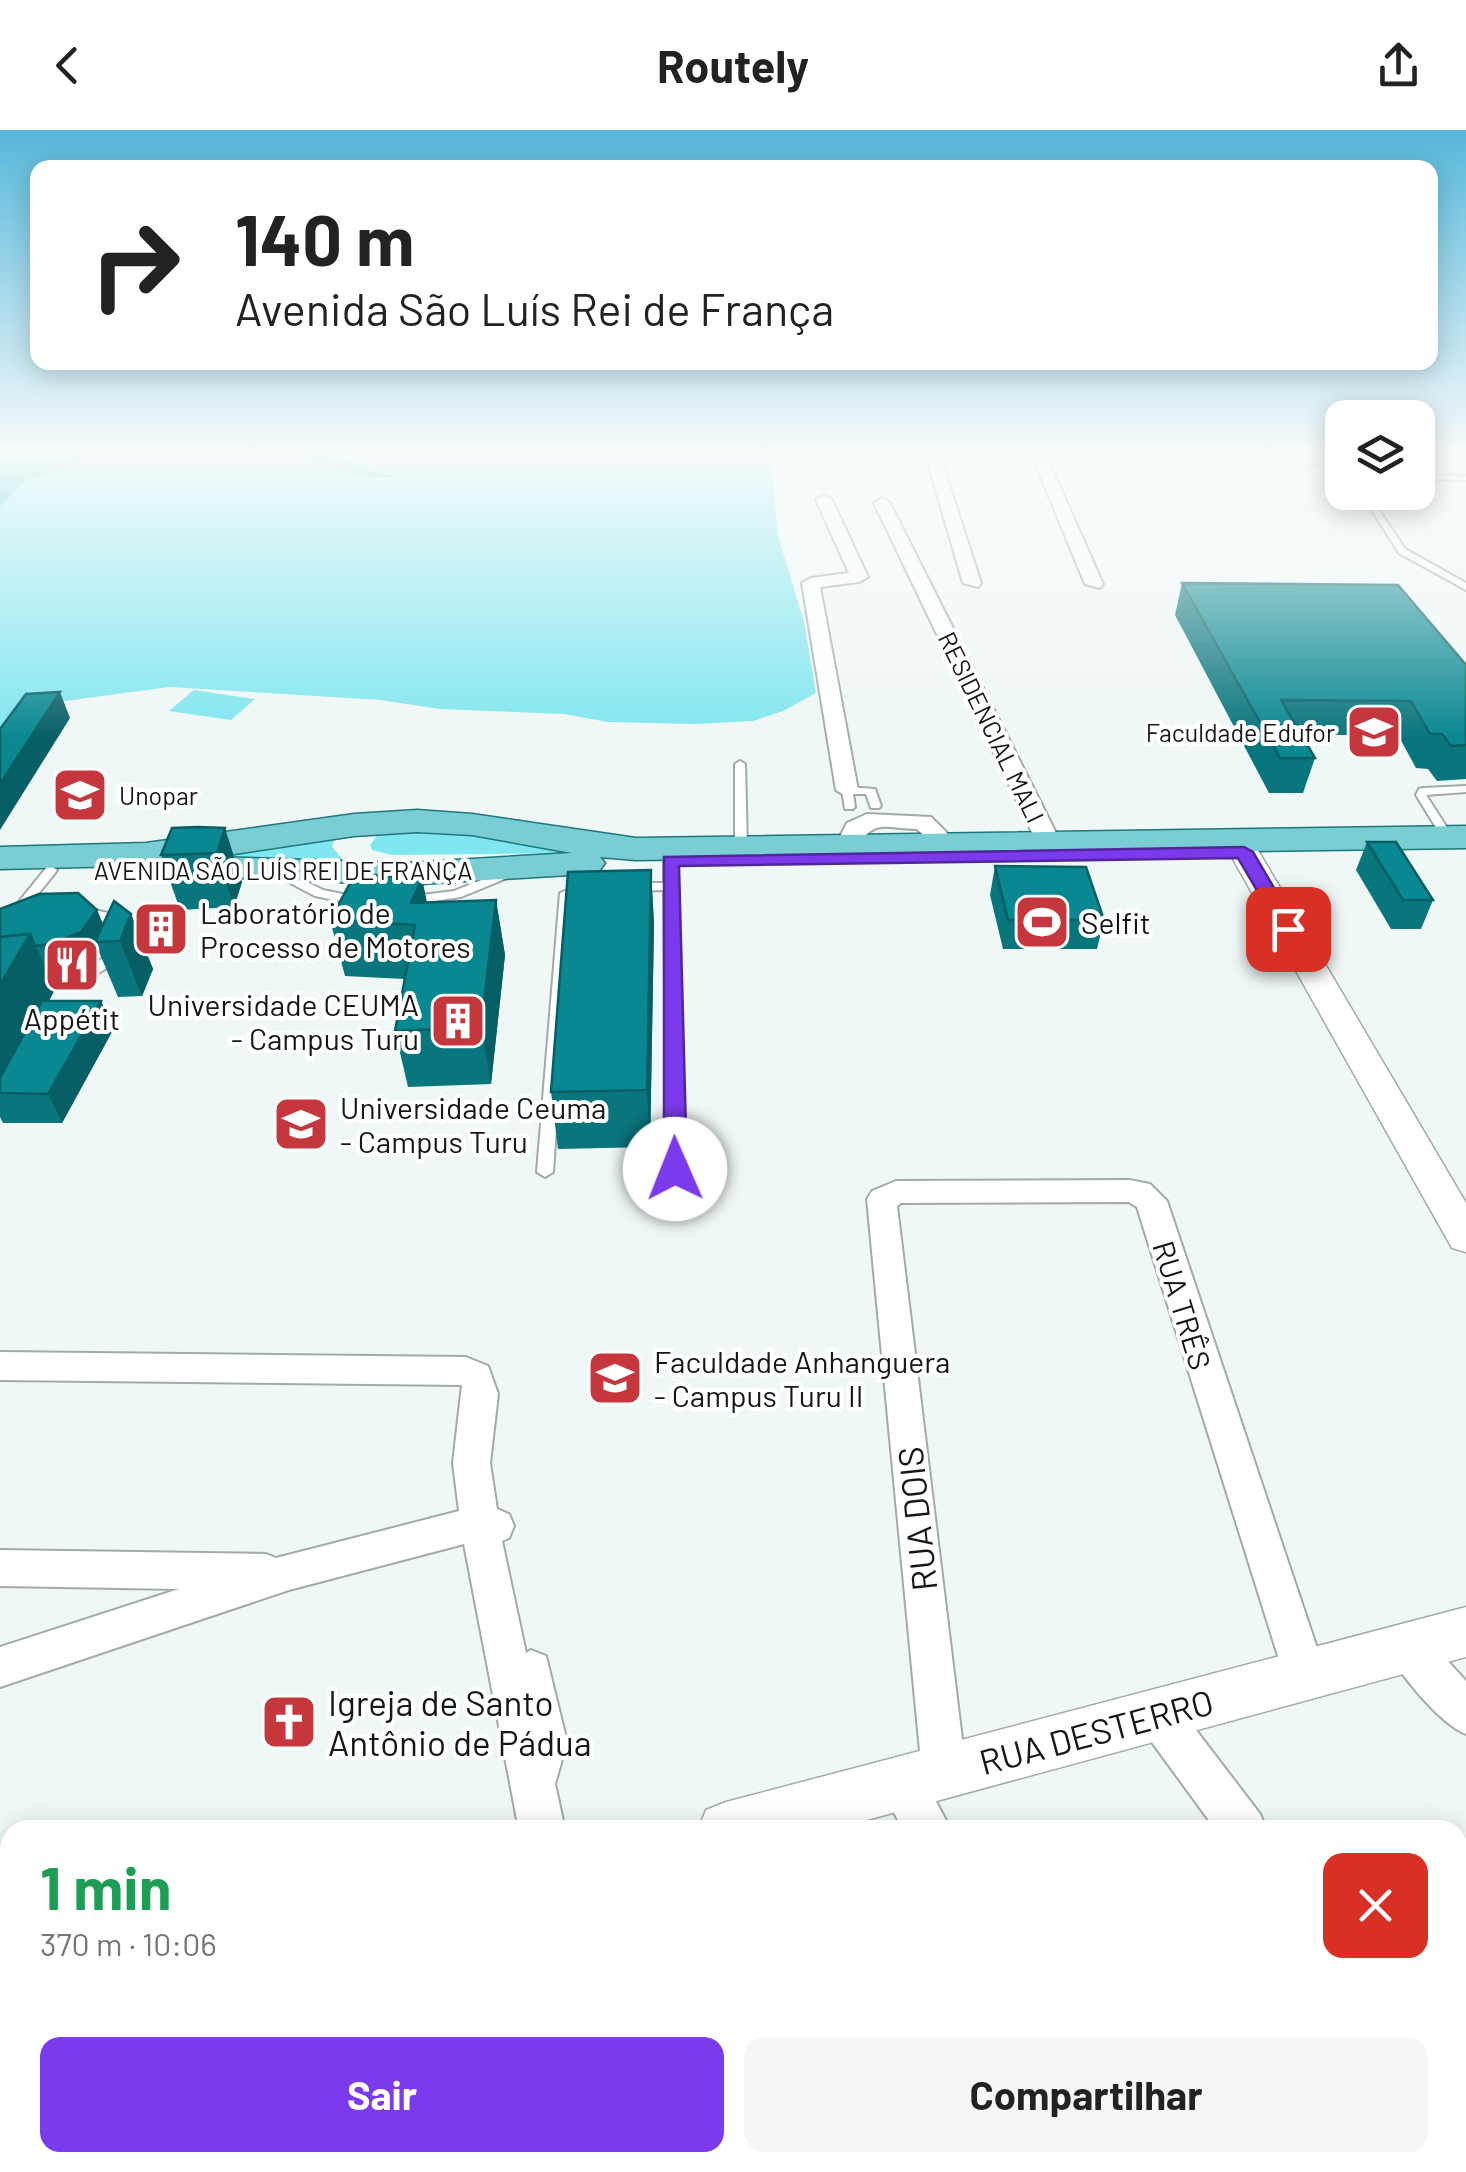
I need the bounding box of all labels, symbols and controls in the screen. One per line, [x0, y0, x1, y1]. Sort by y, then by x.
icon: back [40, 38, 95, 93]
text: Routely [657, 38, 809, 92]
icon: share [1371, 38, 1426, 93]
text: 140 m [235, 196, 414, 280]
icon: right [70, 200, 200, 330]
text: Avenida São Luís Rei de França [235, 281, 834, 335]
map controls [1325, 400, 1435, 510]
button: layers [1325, 400, 1435, 510]
street label: RESIDENCIAL MALI [933, 627, 1051, 827]
school or university icon: Faculdade Edufor [1344, 702, 1404, 762]
place label: Faculdade Edufor [1146, 717, 1335, 747]
school or university icon: Unopar [50, 765, 110, 825]
place label: Unopar [119, 780, 198, 810]
street label: AVENIDA SÃO LUÍS REI DE FRANÇA [94, 855, 472, 885]
pin [1246, 887, 1331, 972]
sports icon: Selfit [1012, 892, 1072, 952]
place label: Laboratório de Processo de Motores [200, 894, 471, 964]
building icon: Laboratório de Processo de Motores [131, 899, 191, 959]
icon: arrive [1261, 902, 1316, 957]
place label: Selfit [1081, 904, 1151, 940]
restaurant icon: Appétit [42, 935, 102, 995]
place label: Universidade CEUMA - Campus Turu [148, 986, 419, 1056]
building icon: Universidade CEUMA - Campus Turu [428, 991, 488, 1051]
place label: Appétit [24, 1000, 120, 1036]
place label: Universidade Ceuma - Campus Turu [340, 1089, 606, 1159]
school or university icon: Universidade Ceuma - Campus Turu [271, 1094, 331, 1154]
position arrow [623, 1117, 727, 1221]
street label: RUA TRÊS [1146, 1236, 1220, 1374]
place label: Faculdade Anhanguera - Campus Turu II [654, 1343, 950, 1413]
school or university icon: Faculdade Anhanguera - Campus Turu II [585, 1348, 645, 1408]
street label: RUA DOIS [888, 1445, 944, 1593]
street label: RUA DESTERRO [975, 1680, 1217, 1782]
place label: Igreja de Santo Antônio de Pádua [328, 1681, 592, 1763]
church icon: Igreja de Santo Antônio de Pádua [259, 1692, 319, 1752]
text: 1 min [40, 1850, 171, 1922]
button: close [1323, 1853, 1428, 1958]
text: 370 m · 10:06 [40, 1924, 217, 1962]
button: Sair [40, 2037, 724, 2152]
button: Compartilhar [744, 2037, 1428, 2152]

